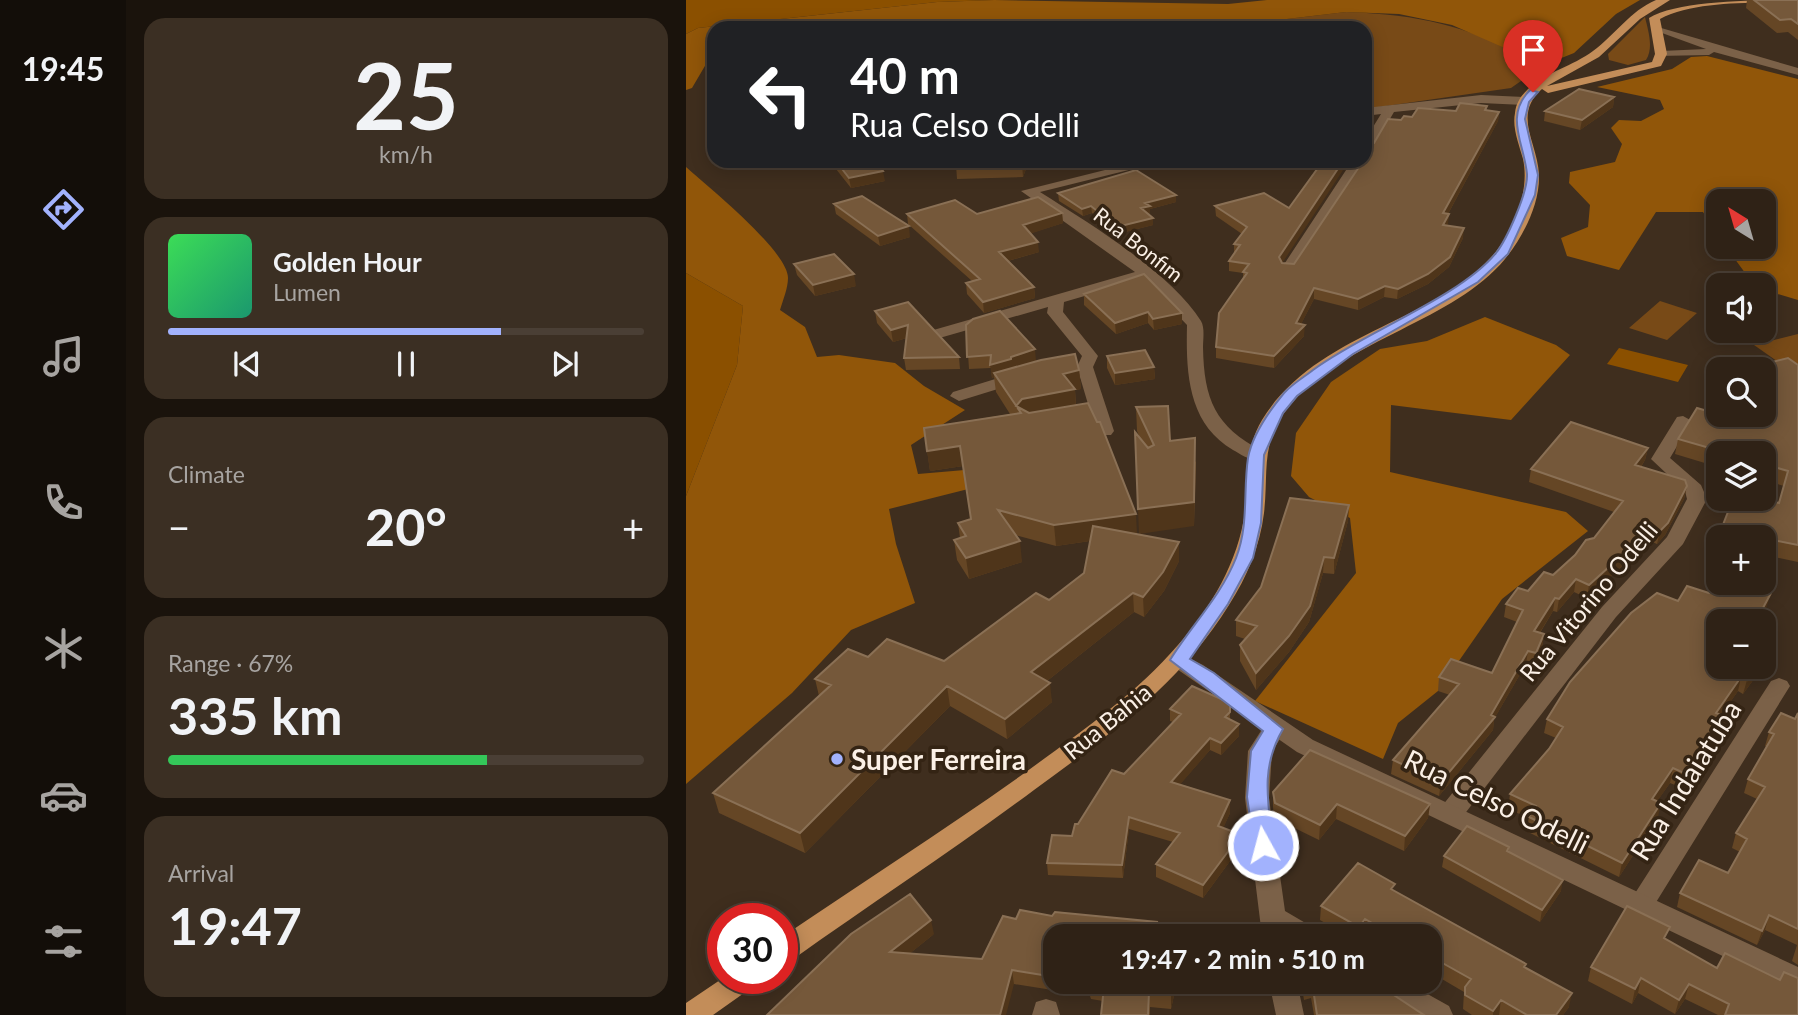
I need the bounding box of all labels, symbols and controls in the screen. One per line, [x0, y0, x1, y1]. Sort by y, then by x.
pin [1503, 20, 1563, 92]
icon: arrive [1514, 31, 1552, 69]
text: 25 [353, 40, 459, 149]
text: 40 m [850, 46, 960, 104]
text: 19:45 [22, 49, 104, 88]
icon: left [735, 49, 826, 140]
text: Rua Celso Odelli [850, 105, 1080, 144]
text: km/h [379, 140, 433, 168]
icon: directions [39, 185, 88, 234]
north arrow [1706, 189, 1776, 259]
map controls [1706, 189, 1776, 679]
street label: Rua Bonfim [1089, 201, 1189, 287]
text: Golden Hour [273, 246, 422, 278]
button: sound [1706, 273, 1776, 343]
text: Lumen [273, 278, 341, 306]
icon: music [39, 332, 88, 381]
icon: previous [228, 345, 266, 383]
icon: pause [387, 345, 425, 383]
icon: next [546, 345, 584, 383]
button: search [1706, 357, 1776, 427]
button: layers [1706, 441, 1776, 511]
text: Climate [168, 460, 245, 488]
icon: phone [39, 478, 88, 527]
text: 20° [365, 495, 447, 557]
text: − [168, 504, 190, 550]
text: + [622, 504, 644, 550]
street label: Rua Vitorino Odelli [1513, 515, 1663, 687]
button: + [1706, 525, 1776, 595]
button: − [1706, 609, 1776, 679]
icon: climate [39, 624, 88, 673]
text: Range · 67% [168, 649, 293, 677]
street label: Rua Bahia [1057, 677, 1157, 765]
text: 335 km [168, 684, 342, 746]
street label: Rua Indaiatuba [1622, 694, 1748, 866]
place label: Super Ferreira [851, 742, 1026, 776]
street label: Rua Celso Odelli [1399, 742, 1595, 860]
marker: Super Ferreira [829, 751, 845, 767]
icon: car [39, 771, 88, 820]
position arrow [1226, 808, 1300, 882]
text: Arrival [168, 859, 234, 887]
text: 19:47 [168, 894, 302, 956]
speed limit sign: 30 [707, 903, 798, 994]
icon: filters [39, 917, 88, 966]
text: 19:47 · 2 min · 510 m [1120, 943, 1365, 975]

